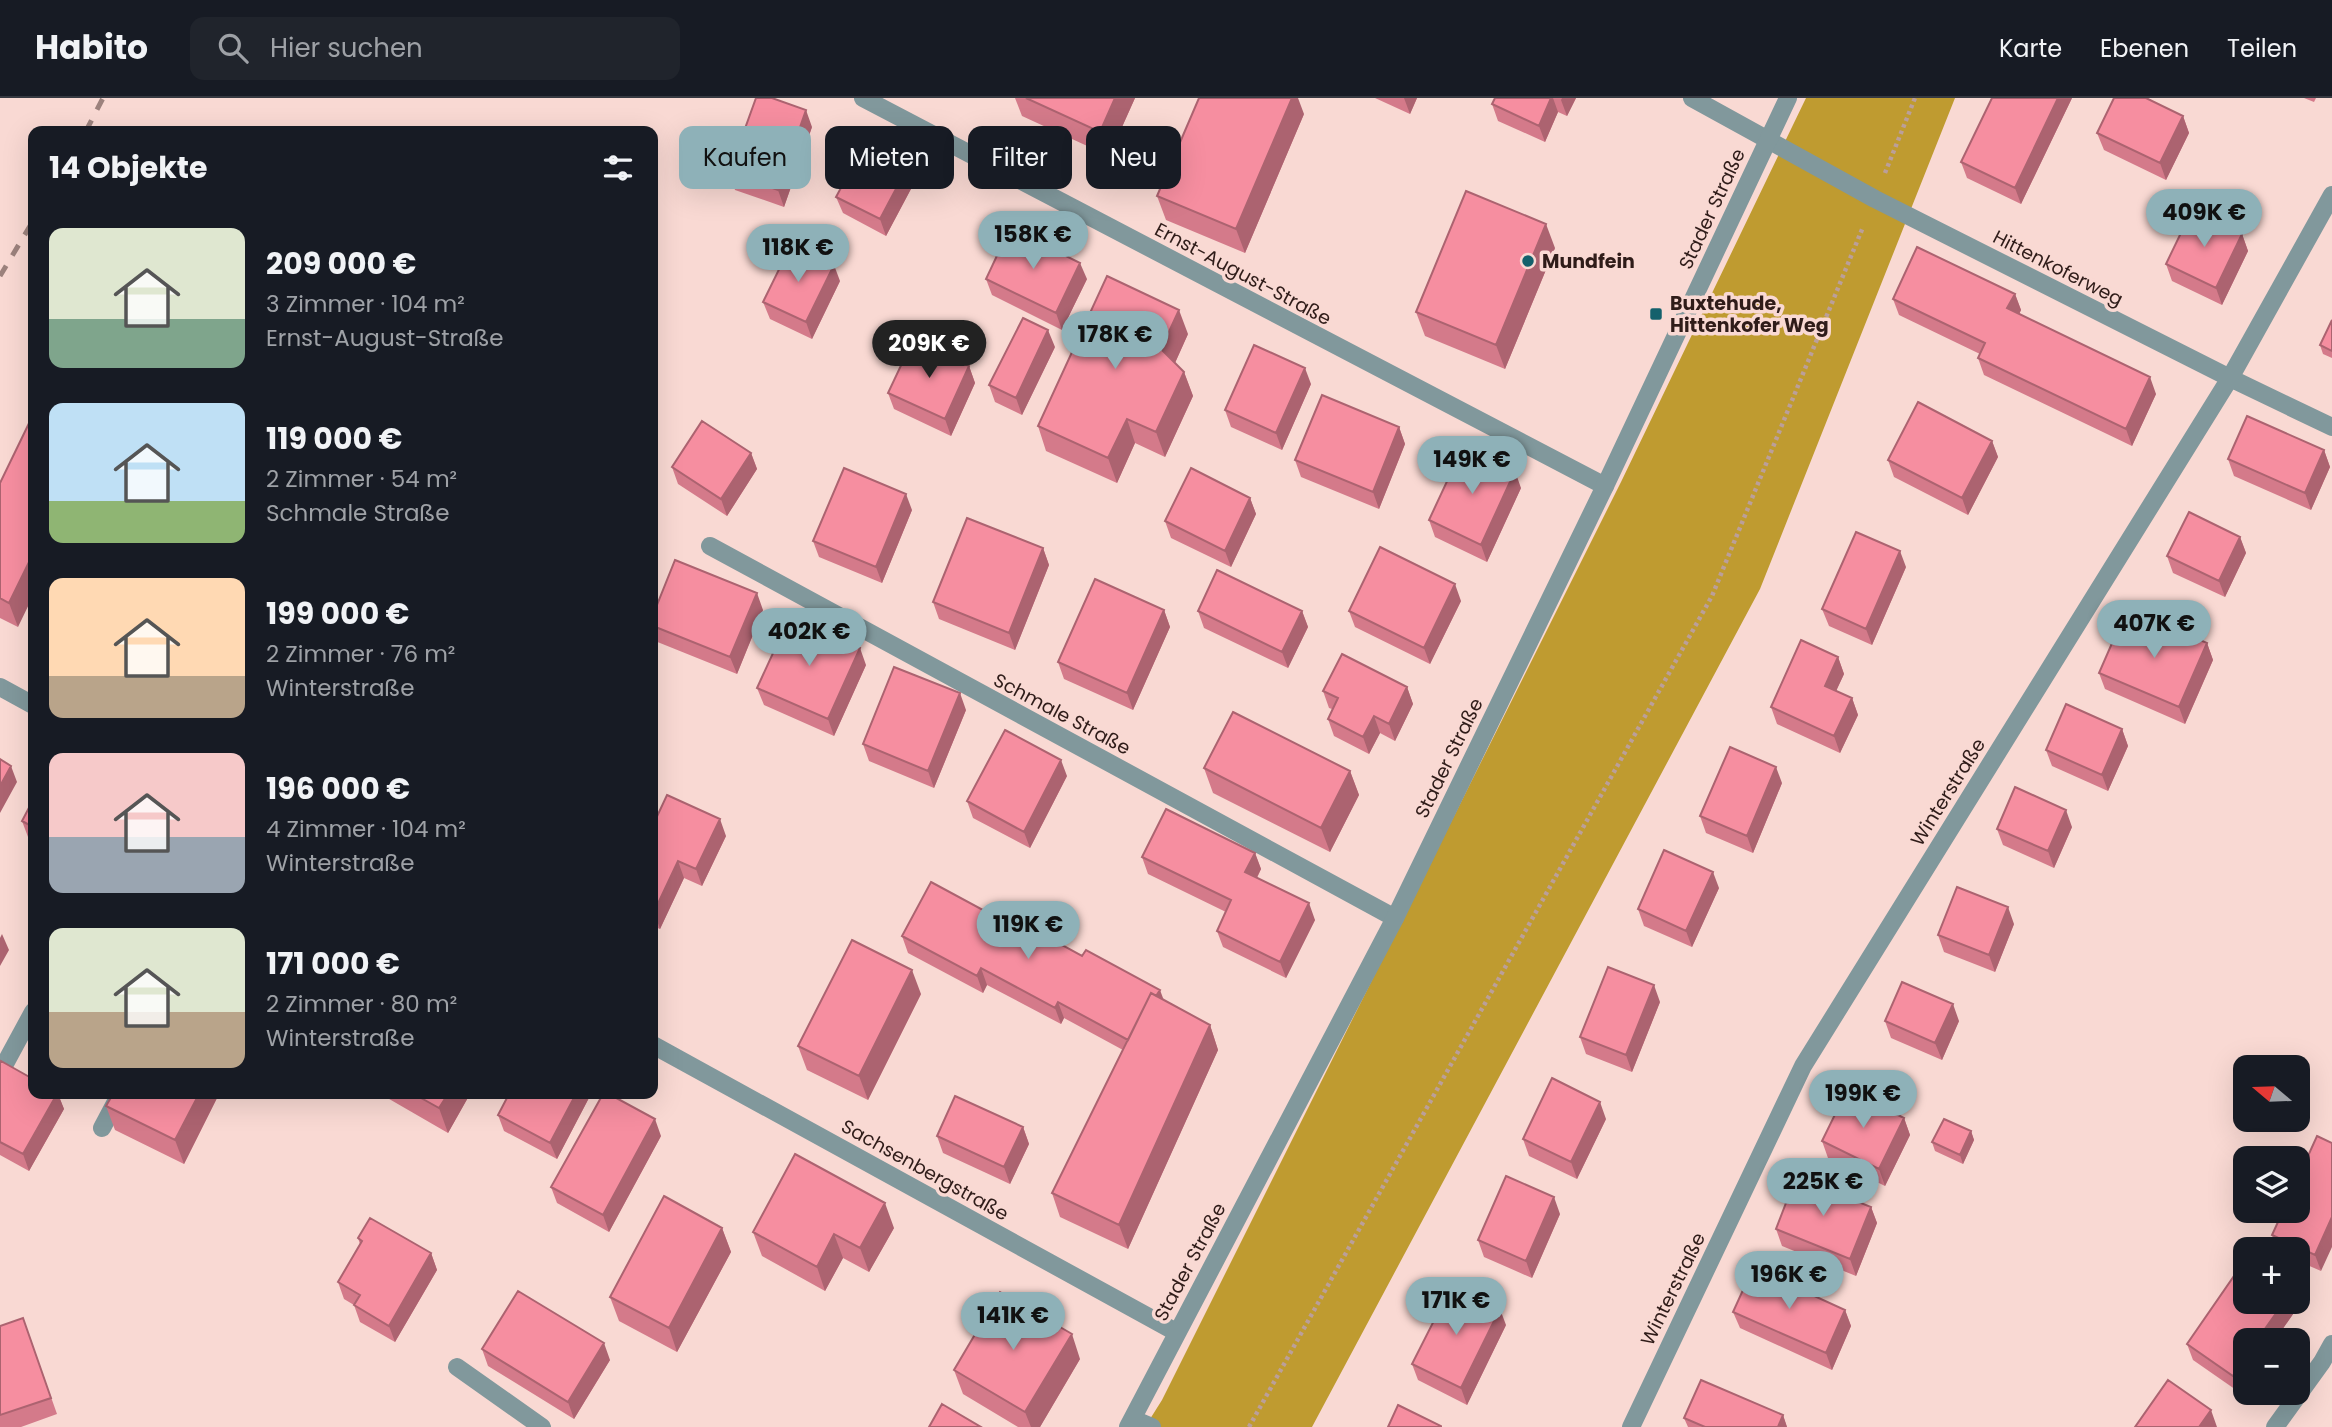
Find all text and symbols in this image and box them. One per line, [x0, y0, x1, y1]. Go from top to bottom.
search box [190, 17, 680, 80]
text: Habito [35, 24, 148, 71]
icon: search [214, 29, 252, 67]
text: Hier suchen [270, 30, 423, 66]
text: Karte [1999, 32, 2062, 65]
text: Ebenen [2100, 32, 2189, 65]
text: Teilen [2227, 32, 2297, 65]
chip: Kaufen [679, 126, 811, 189]
chip: Mieten [825, 126, 954, 189]
chip: Filter [968, 126, 1072, 189]
chip: Neu [1086, 126, 1181, 189]
street label: Stader Straße [1672, 144, 1752, 274]
text: 14 Objekte [49, 146, 207, 189]
icon: filters [599, 149, 637, 187]
pin: 409K € [2147, 190, 2261, 249]
text: 409K € [2162, 196, 2246, 228]
pin: 158K € [976, 212, 1090, 271]
street label: Ernst-August-Straße [1150, 216, 1336, 332]
text: 158K € [994, 218, 1072, 250]
street label: Hittenkoferweg [1988, 224, 2128, 312]
pin: 118K € [741, 225, 855, 284]
text: 118K € [762, 231, 834, 263]
text: 209 000 € [266, 242, 416, 285]
place label: Mundfein [1542, 248, 1635, 275]
marker: Mundfein [1520, 253, 1536, 269]
icon: home [105, 256, 189, 340]
text: 3 Zimmer · 104 m² [266, 288, 465, 320]
place label: Buxtehude, Hittenkofer Weg [1670, 290, 1829, 339]
marker: Buxtehude, Hittenkofer Weg [1648, 306, 1664, 322]
pin: 178K € [1058, 312, 1172, 371]
text: 178K € [1077, 318, 1153, 350]
pin: 209K € [872, 320, 986, 380]
text: Ernst-August-Straße [266, 322, 504, 354]
text: 209K € [888, 327, 970, 359]
text: 119 000 € [266, 417, 402, 460]
icon: home [105, 431, 189, 515]
pin: 149K € [1415, 436, 1529, 496]
text: 149K € [1433, 443, 1511, 475]
text: 2 Zimmer · 54 m² [266, 463, 457, 495]
text: Schmale Straße [266, 497, 449, 529]
text: 199 000 € [266, 592, 409, 635]
pin: 407K € [2097, 601, 2211, 660]
icon: home [105, 606, 189, 690]
text: 407K € [2113, 607, 2195, 639]
pin: 402K € [752, 608, 866, 668]
text: 402K € [768, 615, 850, 647]
text: 2 Zimmer · 76 m² [266, 638, 455, 670]
street label: Schmale Straße [989, 667, 1135, 761]
text: Winterstraße [266, 672, 414, 704]
street label: Stader Straße [1408, 693, 1490, 823]
street label: Winterstraße [1904, 733, 1992, 851]
text: 196 000 € [266, 767, 410, 810]
icon: home [105, 781, 189, 865]
text: 4 Zimmer · 104 m² [266, 813, 466, 845]
text: Winterstraße [266, 847, 414, 879]
pin: 119K € [971, 902, 1085, 961]
text: 119K € [993, 908, 1063, 940]
text: 171 000 € [266, 942, 400, 985]
icon: home [105, 956, 189, 1040]
text: 2 Zimmer · 80 m² [266, 988, 457, 1020]
text: Winterstraße [266, 1022, 414, 1054]
north arrow [2233, 1055, 2310, 1132]
map controls [2233, 1055, 2310, 1405]
pin: 199K € [1806, 1070, 1920, 1130]
text: 199K € [1825, 1077, 1901, 1109]
street label: Sachsenbergstraße [836, 1113, 1014, 1227]
button: layers [2233, 1146, 2310, 1223]
pin: 225K € [1766, 1158, 1880, 1218]
text: 225K € [1783, 1165, 1863, 1197]
street label: Stader Straße [1147, 1198, 1233, 1326]
street label: Winterstraße [1634, 1228, 1712, 1350]
button: + [2233, 1237, 2310, 1314]
pin: 196K € [1732, 1252, 1846, 1311]
text: 196K € [1751, 1258, 1827, 1290]
pin: 171K € [1399, 1278, 1513, 1337]
text: 171K € [1422, 1284, 1490, 1316]
pin: 141K € [956, 1292, 1070, 1352]
text: 141K € [977, 1299, 1049, 1331]
button: − [2233, 1328, 2310, 1405]

